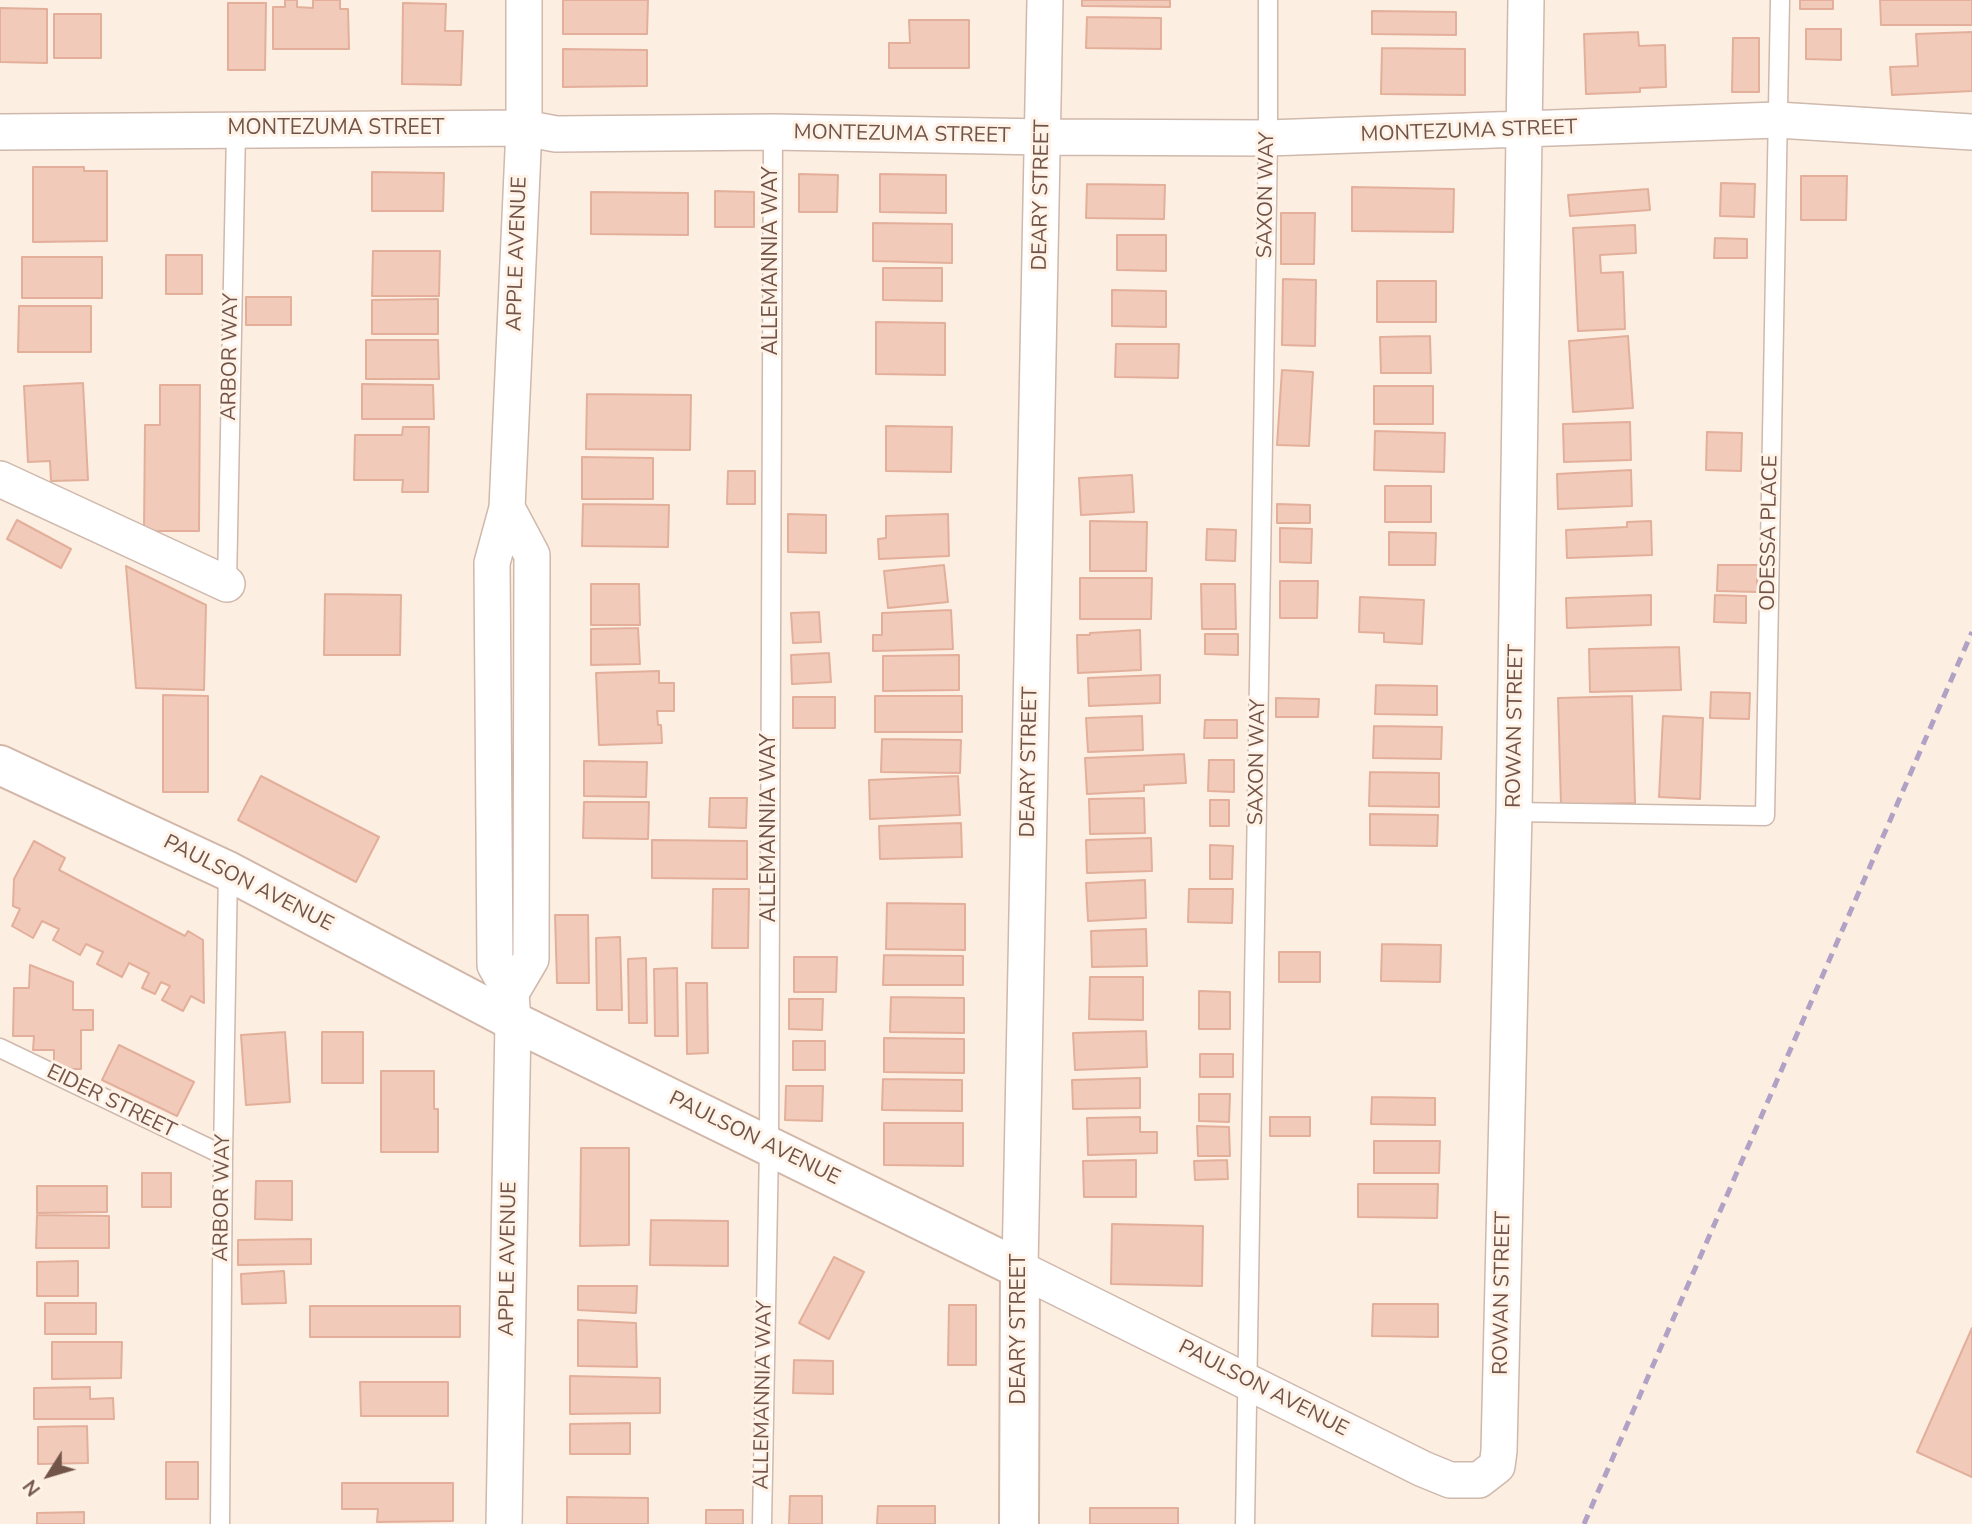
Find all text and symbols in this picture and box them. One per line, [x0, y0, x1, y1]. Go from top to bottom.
street label: MONTEZUMA STREET [228, 116, 444, 142]
street label: MONTEZUMA STREET [1360, 116, 1578, 148]
street label: DEARY STREET [1028, 119, 1056, 271]
street label: MONTEZUMA STREET [793, 121, 1011, 149]
street label: SAXON WAY [1253, 132, 1281, 258]
street label: ALLEMANNIA WAY [759, 166, 785, 356]
street label: APPLE AVENUE [503, 176, 533, 332]
street label: ARBOR WAY [217, 293, 245, 421]
street label: ODESSA PLACE [1756, 455, 1784, 611]
street label: ROWAN STREET [1502, 644, 1530, 808]
street label: DEARY STREET [1016, 686, 1044, 838]
street label: SAXON WAY [1244, 699, 1272, 825]
street label: ALLEMANNIA WAY [757, 733, 783, 923]
street label: PAULSON AVENUE [159, 830, 337, 938]
street label: EIDER STREET [42, 1060, 180, 1144]
street label: PAULSON AVENUE [664, 1087, 844, 1191]
street label: ARBOR WAY [209, 1134, 237, 1262]
street label: APPLE AVENUE [495, 1181, 523, 1337]
street label: ROWAN STREET [1489, 1211, 1517, 1375]
street label: DEARY STREET [1007, 1254, 1033, 1404]
street label: ALLEMANNIA WAY [750, 1300, 778, 1490]
street label: PAULSON AVENUE [1174, 1335, 1352, 1443]
north arrow [14, 1440, 84, 1510]
text: N [18, 1474, 47, 1501]

